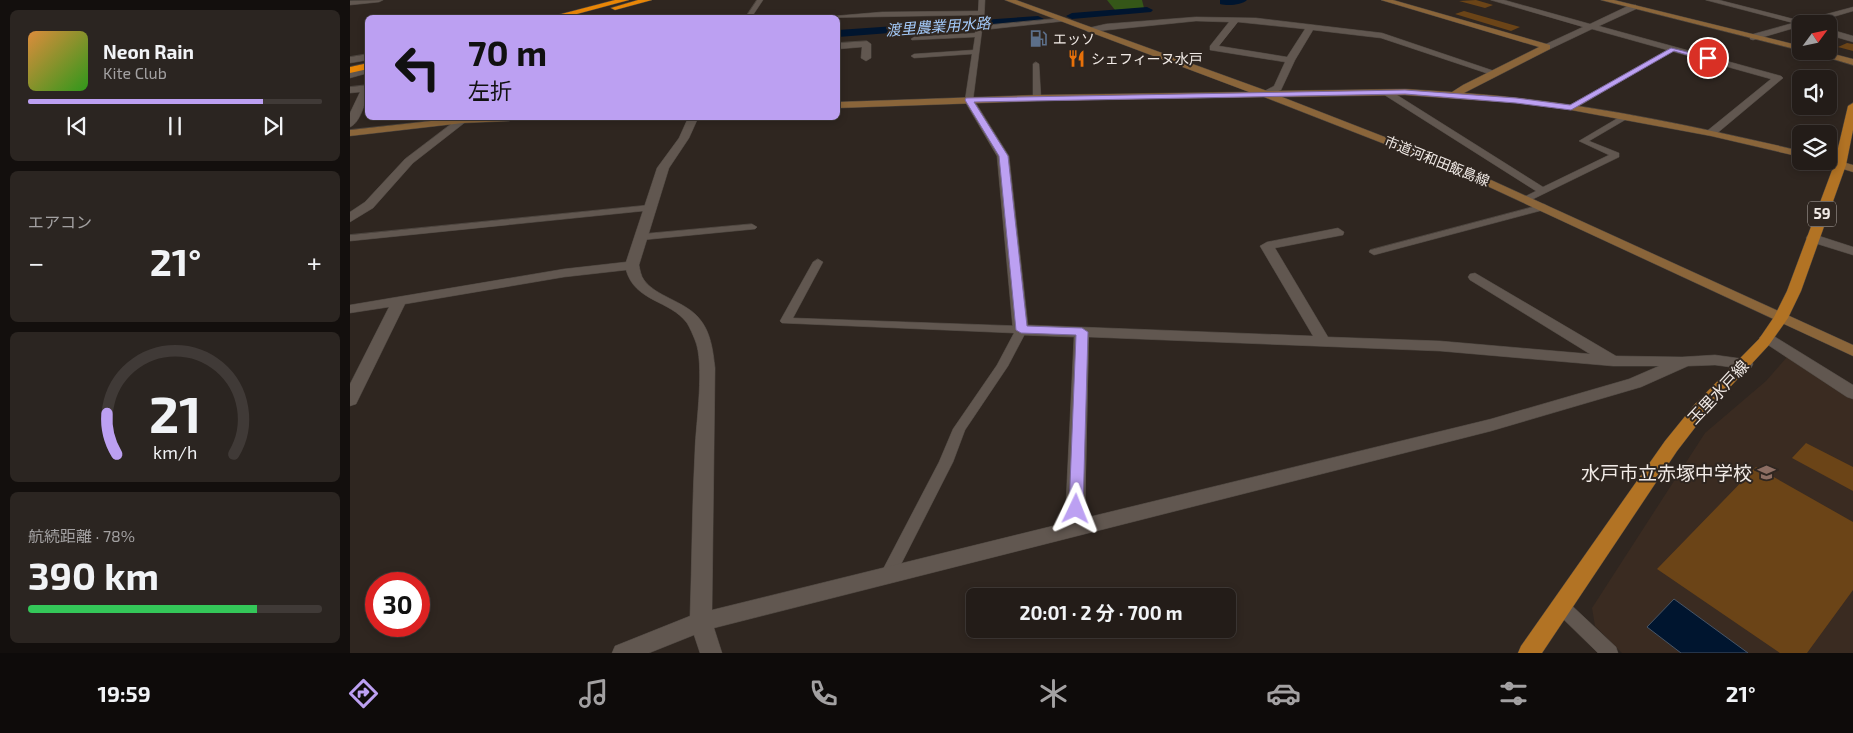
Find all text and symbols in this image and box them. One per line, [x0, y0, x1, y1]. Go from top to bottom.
water label: 渡里農業用水路 [885, 13, 993, 39]
north arrow [1792, 15, 1838, 60]
map controls [1792, 15, 1837, 170]
fuel station icon: エッソ [1029, 29, 1049, 49]
place label: エッソ [1053, 30, 1095, 47]
text: 70 m [468, 31, 547, 73]
icon: left [385, 35, 450, 100]
pin [1687, 37, 1729, 79]
text: Neon Rain [103, 40, 194, 63]
icon: arrive [1694, 44, 1722, 72]
restaurant icon: シェフィーヌ水戸 [1067, 49, 1087, 69]
place label: シェフィーヌ水戸 [1091, 50, 1203, 67]
text: Kite Club [103, 63, 167, 82]
button: sound [1792, 70, 1837, 115]
text: 左折 [468, 77, 512, 103]
icon: previous [63, 112, 91, 140]
icon: pause [161, 112, 189, 140]
icon: next [259, 112, 287, 140]
button: layers [1792, 125, 1837, 170]
street label: 市道河和田飯島線 [1382, 132, 1492, 189]
road number: 59 [1808, 202, 1836, 226]
text: エアコン [28, 212, 92, 231]
text: 21° [150, 238, 201, 284]
text: − [28, 245, 44, 279]
text: + [307, 245, 322, 279]
street label: 玉里水戸線 [1683, 356, 1752, 427]
text: 21 [149, 381, 201, 443]
text: km/h [153, 441, 197, 463]
place label: 水戸市立赤塚中学校 [1581, 461, 1752, 484]
school or university icon: 水戸市立赤塚中学校 [1756, 463, 1776, 483]
position arrow [1049, 482, 1101, 534]
text: 航続距離 · 78% [28, 526, 135, 545]
text: 390 km [28, 552, 159, 598]
speed limit sign: 30 [365, 572, 430, 637]
text: 20:01 · 2 分 · 700 m [1019, 601, 1183, 624]
icon: directions [346, 676, 381, 711]
icon: music [576, 676, 611, 711]
icon: phone [806, 676, 841, 711]
icon: climate [1036, 676, 1071, 711]
icon: car [1266, 676, 1301, 711]
icon: filters [1496, 676, 1531, 711]
text: 19:59 [97, 680, 151, 706]
text: 21° [1726, 680, 1756, 706]

